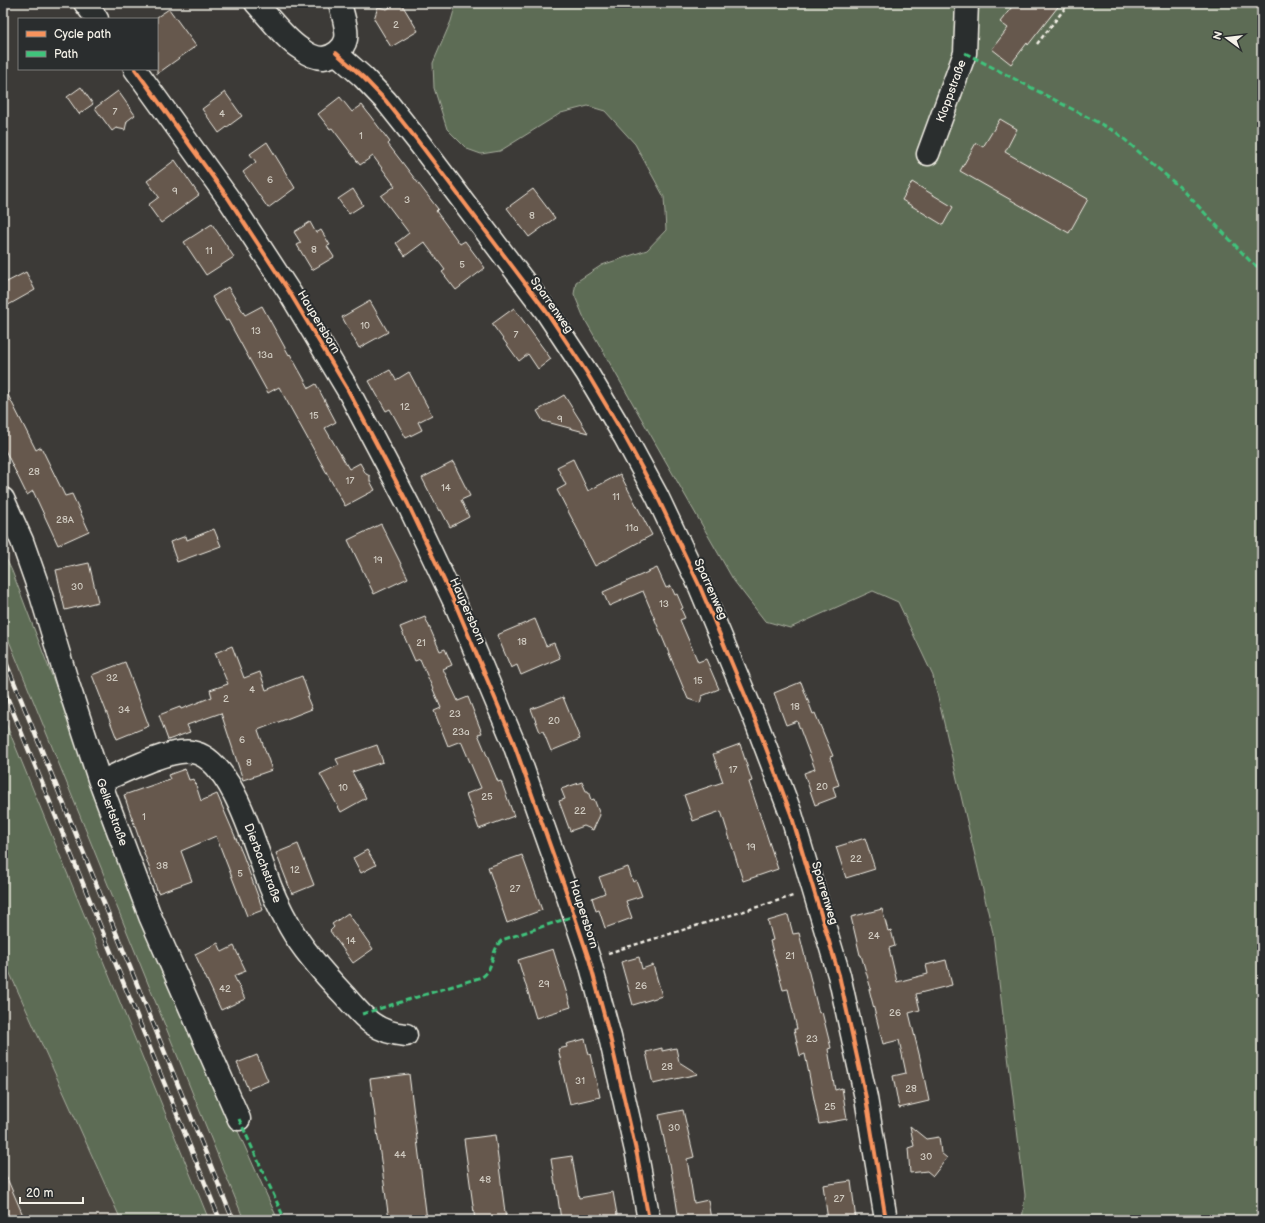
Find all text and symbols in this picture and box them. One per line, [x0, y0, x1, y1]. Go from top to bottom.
legend [18, 18, 158, 70]
north arrow [1207, 18, 1247, 58]
house number: 2 [393, 19, 399, 31]
text: Cycle path [54, 27, 111, 42]
text: N [1210, 30, 1225, 41]
text: Path [54, 47, 79, 62]
street label: Kloppstraße [933, 58, 970, 124]
house number: 7 [113, 106, 118, 118]
house number: 4 [219, 108, 225, 120]
house number: 1 [359, 130, 363, 142]
house number: 6 [267, 174, 273, 186]
house number: 9 [172, 185, 178, 197]
house number: 3 [404, 194, 410, 206]
house number: 8 [529, 210, 535, 222]
house number: 8 [311, 244, 317, 256]
house number: 11 [205, 245, 213, 257]
house number: 5 [459, 259, 465, 271]
street label: Sparrenweg [527, 274, 576, 336]
street label: Haupersborn [294, 288, 343, 357]
house number: 10 [360, 320, 370, 332]
house number: 13 [251, 325, 261, 337]
house number: 7 [514, 329, 519, 341]
house number: 13a [257, 349, 273, 361]
house number: 12 [400, 401, 410, 413]
house number: 15 [309, 410, 319, 422]
house number: 9 [557, 413, 563, 425]
house number: 28 [28, 466, 40, 478]
house number: 17 [346, 475, 354, 487]
house number: 14 [441, 482, 451, 494]
house number: 11 [612, 491, 620, 503]
house number: 28A [56, 514, 75, 526]
house number: 11a [625, 522, 639, 534]
house number: 19 [373, 554, 383, 566]
street label: Sparrenweg [690, 556, 731, 622]
street label: Haupersborn [446, 576, 489, 647]
house number: 30 [71, 581, 83, 593]
house number: 13 [659, 598, 669, 610]
house number: 18 [517, 636, 527, 648]
house number: 21 [416, 637, 426, 649]
house number: 32 [106, 672, 118, 684]
house number: 15 [693, 675, 703, 687]
house number: 4 [249, 684, 255, 696]
house number: 2 [223, 693, 229, 705]
house number: 18 [790, 701, 800, 713]
house number: 34 [118, 704, 130, 716]
house number: 23 [449, 708, 461, 720]
house number: 20 [548, 715, 560, 727]
house number: 23a [452, 726, 470, 738]
house number: 6 [239, 734, 245, 746]
house number: 8 [246, 757, 252, 769]
house number: 17 [729, 764, 737, 776]
street label: Gellertstraße [92, 776, 131, 848]
house number: 20 [816, 781, 828, 793]
house number: 10 [338, 782, 348, 794]
house number: 25 [481, 791, 493, 803]
house number: 22 [574, 805, 586, 817]
house number: 1 [142, 811, 146, 823]
street label: Dierbachstraße [240, 821, 285, 905]
house number: 19 [746, 841, 756, 853]
house number: 22 [850, 853, 862, 865]
house number: 38 [156, 860, 168, 872]
street label: Sparrenweg [808, 860, 841, 927]
house number: 12 [290, 864, 300, 876]
house number: 5 [237, 868, 243, 880]
street label: Haupersborn [565, 878, 602, 951]
house number: 27 [510, 883, 520, 895]
house number: 24 [868, 930, 880, 942]
house number: 14 [346, 935, 356, 947]
house number: 21 [785, 950, 795, 962]
house number: 29 [538, 978, 550, 990]
house number: 26 [635, 980, 647, 992]
house number: 42 [219, 983, 231, 995]
house number: 26 [889, 1007, 901, 1019]
house number: 23 [806, 1033, 818, 1045]
house number: 28 [661, 1061, 673, 1073]
house number: 31 [575, 1075, 585, 1087]
house number: 28 [905, 1083, 917, 1095]
house number: 25 [824, 1101, 836, 1113]
house number: 30 [668, 1122, 680, 1134]
house number: 44 [394, 1149, 406, 1161]
house number: 30 [920, 1151, 932, 1163]
house number: 48 [479, 1174, 491, 1186]
scale bar [20, 1179, 83, 1205]
text: 20 m [26, 1186, 53, 1201]
house number: 27 [834, 1193, 844, 1205]

